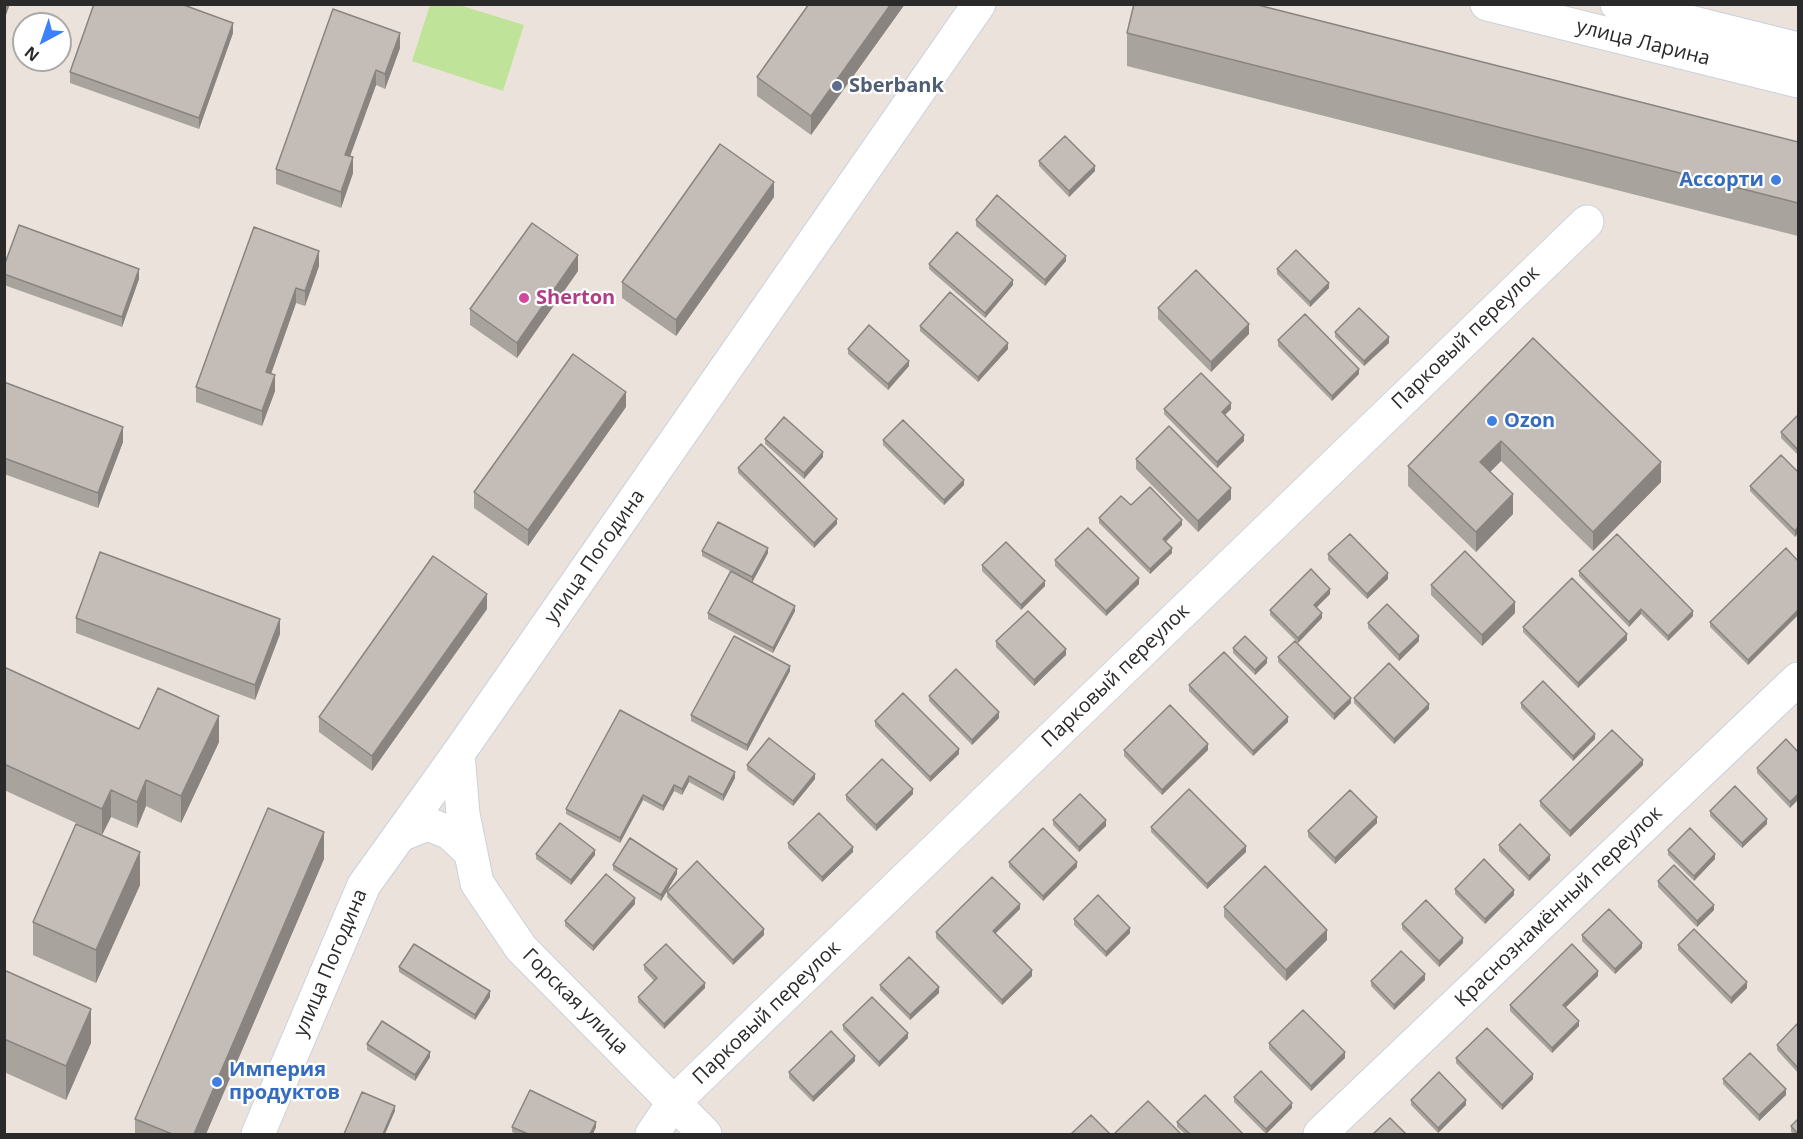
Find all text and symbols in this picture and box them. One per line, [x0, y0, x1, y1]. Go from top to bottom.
north arrow [12, 12, 72, 72]
street label: улица Ларина [1574, 15, 1712, 71]
text: N [20, 42, 44, 67]
place label: Sberbank [849, 74, 944, 98]
marker: Sberbank [830, 79, 844, 93]
place label: Ассорти [1679, 168, 1764, 192]
marker: Ассорти [1769, 173, 1783, 187]
street label: Парковый переулок [1387, 261, 1545, 415]
place label: Sherton [536, 286, 615, 310]
marker: Sherton [517, 291, 531, 305]
place label: Ozon [1504, 409, 1555, 433]
marker: Ozon [1485, 414, 1499, 428]
street label: улица Погодина [540, 485, 650, 629]
street label: Парковый переулок [1037, 599, 1195, 753]
street label: Краснознамённый переулок [1450, 802, 1668, 1012]
street label: улица Погодина [289, 885, 373, 1041]
street label: Парковый переулок [688, 936, 846, 1090]
street label: Горская улица [517, 944, 633, 1060]
place label: Империя продуктов [229, 1058, 340, 1105]
marker: Империя продуктов [210, 1075, 224, 1089]

